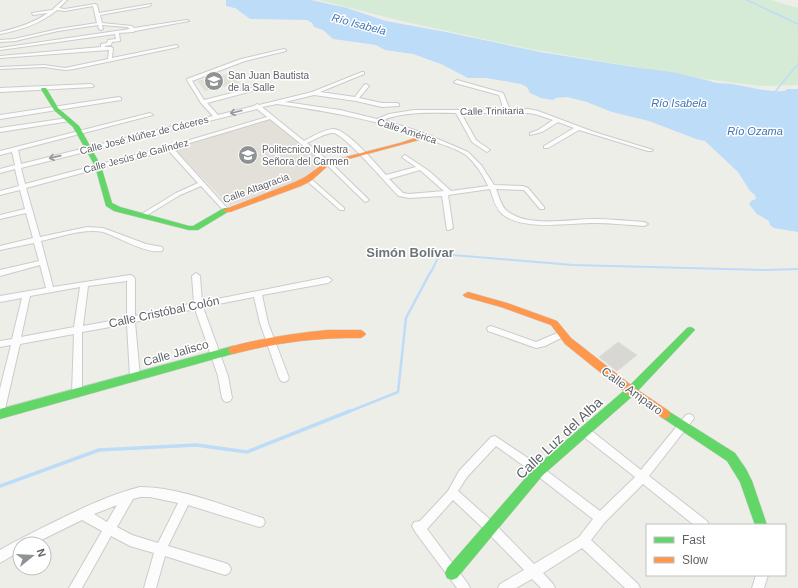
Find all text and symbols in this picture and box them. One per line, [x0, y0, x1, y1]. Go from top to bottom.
water label: Río Isabela [331, 11, 387, 37]
school or university icon: San Juan Bautista de la Salle [203, 70, 225, 92]
place label: San Juan Bautista de la Salle [228, 70, 310, 93]
water label: Río Isabela [651, 97, 707, 109]
street label: Calle Trinitaria [460, 105, 524, 117]
one-way arrow [230, 108, 243, 116]
street label: Calle José Núñez de Cáceres [78, 114, 210, 156]
street label: Calle América [376, 116, 438, 146]
water label: Río Ozama [727, 125, 783, 137]
street label: Calle Jesús de Galíndez [82, 137, 190, 175]
school or university icon: Politecnico Nuestra Señora del Carmen [237, 144, 259, 166]
place label: Politecnico Nuestra Señora del Carmen [262, 144, 349, 167]
one-way arrow [49, 154, 62, 162]
street label: Calle Altagracia [221, 171, 291, 205]
district label: Simón Bolívar [366, 245, 454, 260]
street label: Calle Cristóbal Colón [107, 293, 221, 331]
street label: Calle Jalisco [142, 337, 211, 369]
street label: Calle Amparo [599, 364, 666, 418]
street label: Calle Luz del Alba [513, 394, 606, 482]
legend [646, 524, 786, 576]
text: Fast [682, 533, 706, 547]
north arrow [12, 536, 52, 576]
text: N [35, 547, 48, 559]
text: Slow [682, 553, 708, 567]

